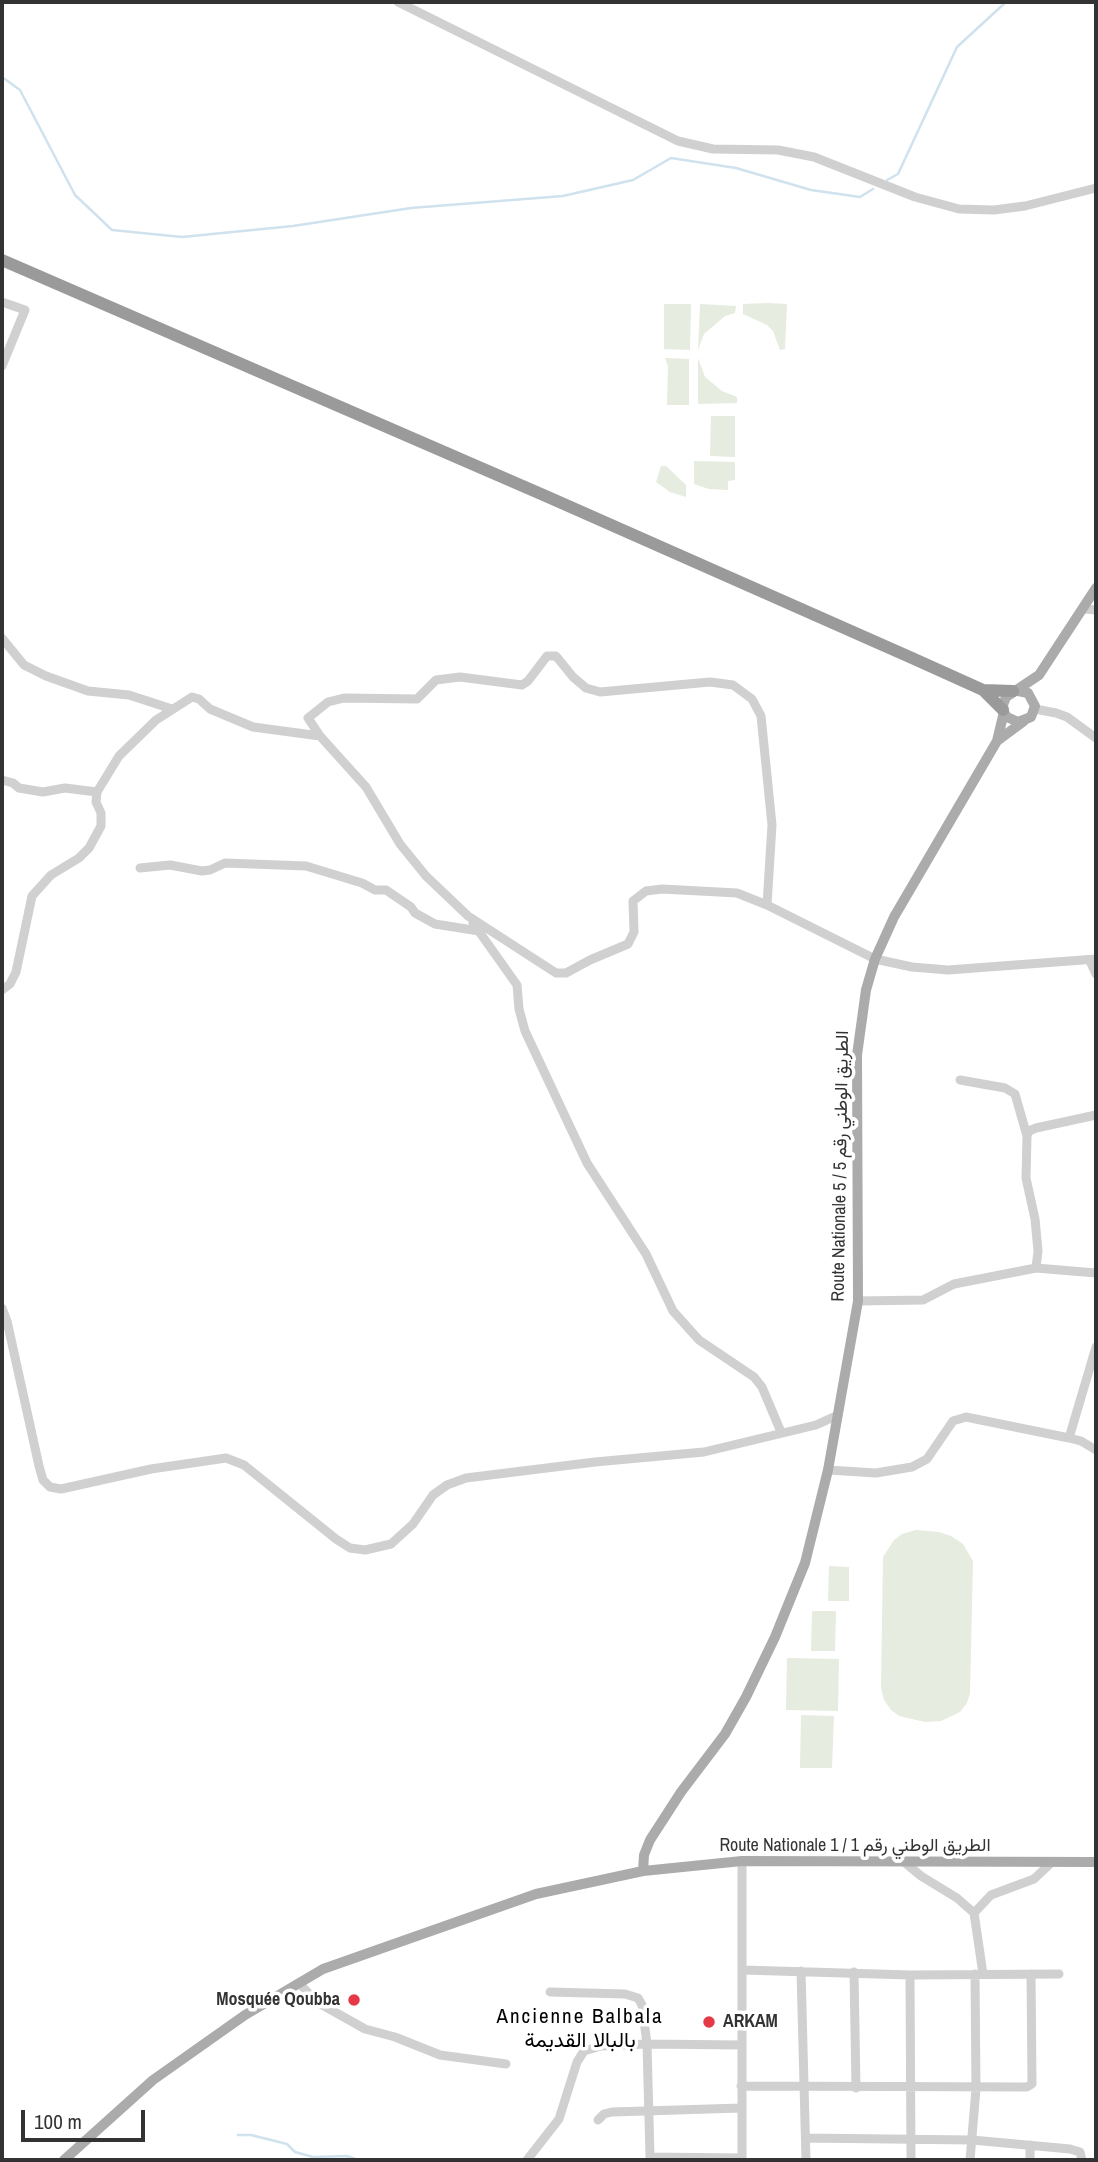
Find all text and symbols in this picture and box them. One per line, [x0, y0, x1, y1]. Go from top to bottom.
street label: Route Nationale 5 / الطريق الوطني رقم 5 [828, 1030, 854, 1302]
street label: Route Nationale 1 / الطريق الوطني رقم 1 [719, 1835, 991, 1857]
place label: Mosquée Qoubba [216, 1989, 340, 2011]
marker: Mosquée Qoubba [346, 1992, 362, 2008]
district label: Ancienne Balbala بالبالا القديمة [499, 2004, 661, 2054]
place label: ARKAM [723, 2011, 778, 2033]
marker: ARKAM [701, 2014, 717, 2030]
scale bar [24, 2096, 149, 2140]
text: 100 m [34, 2107, 82, 2136]

